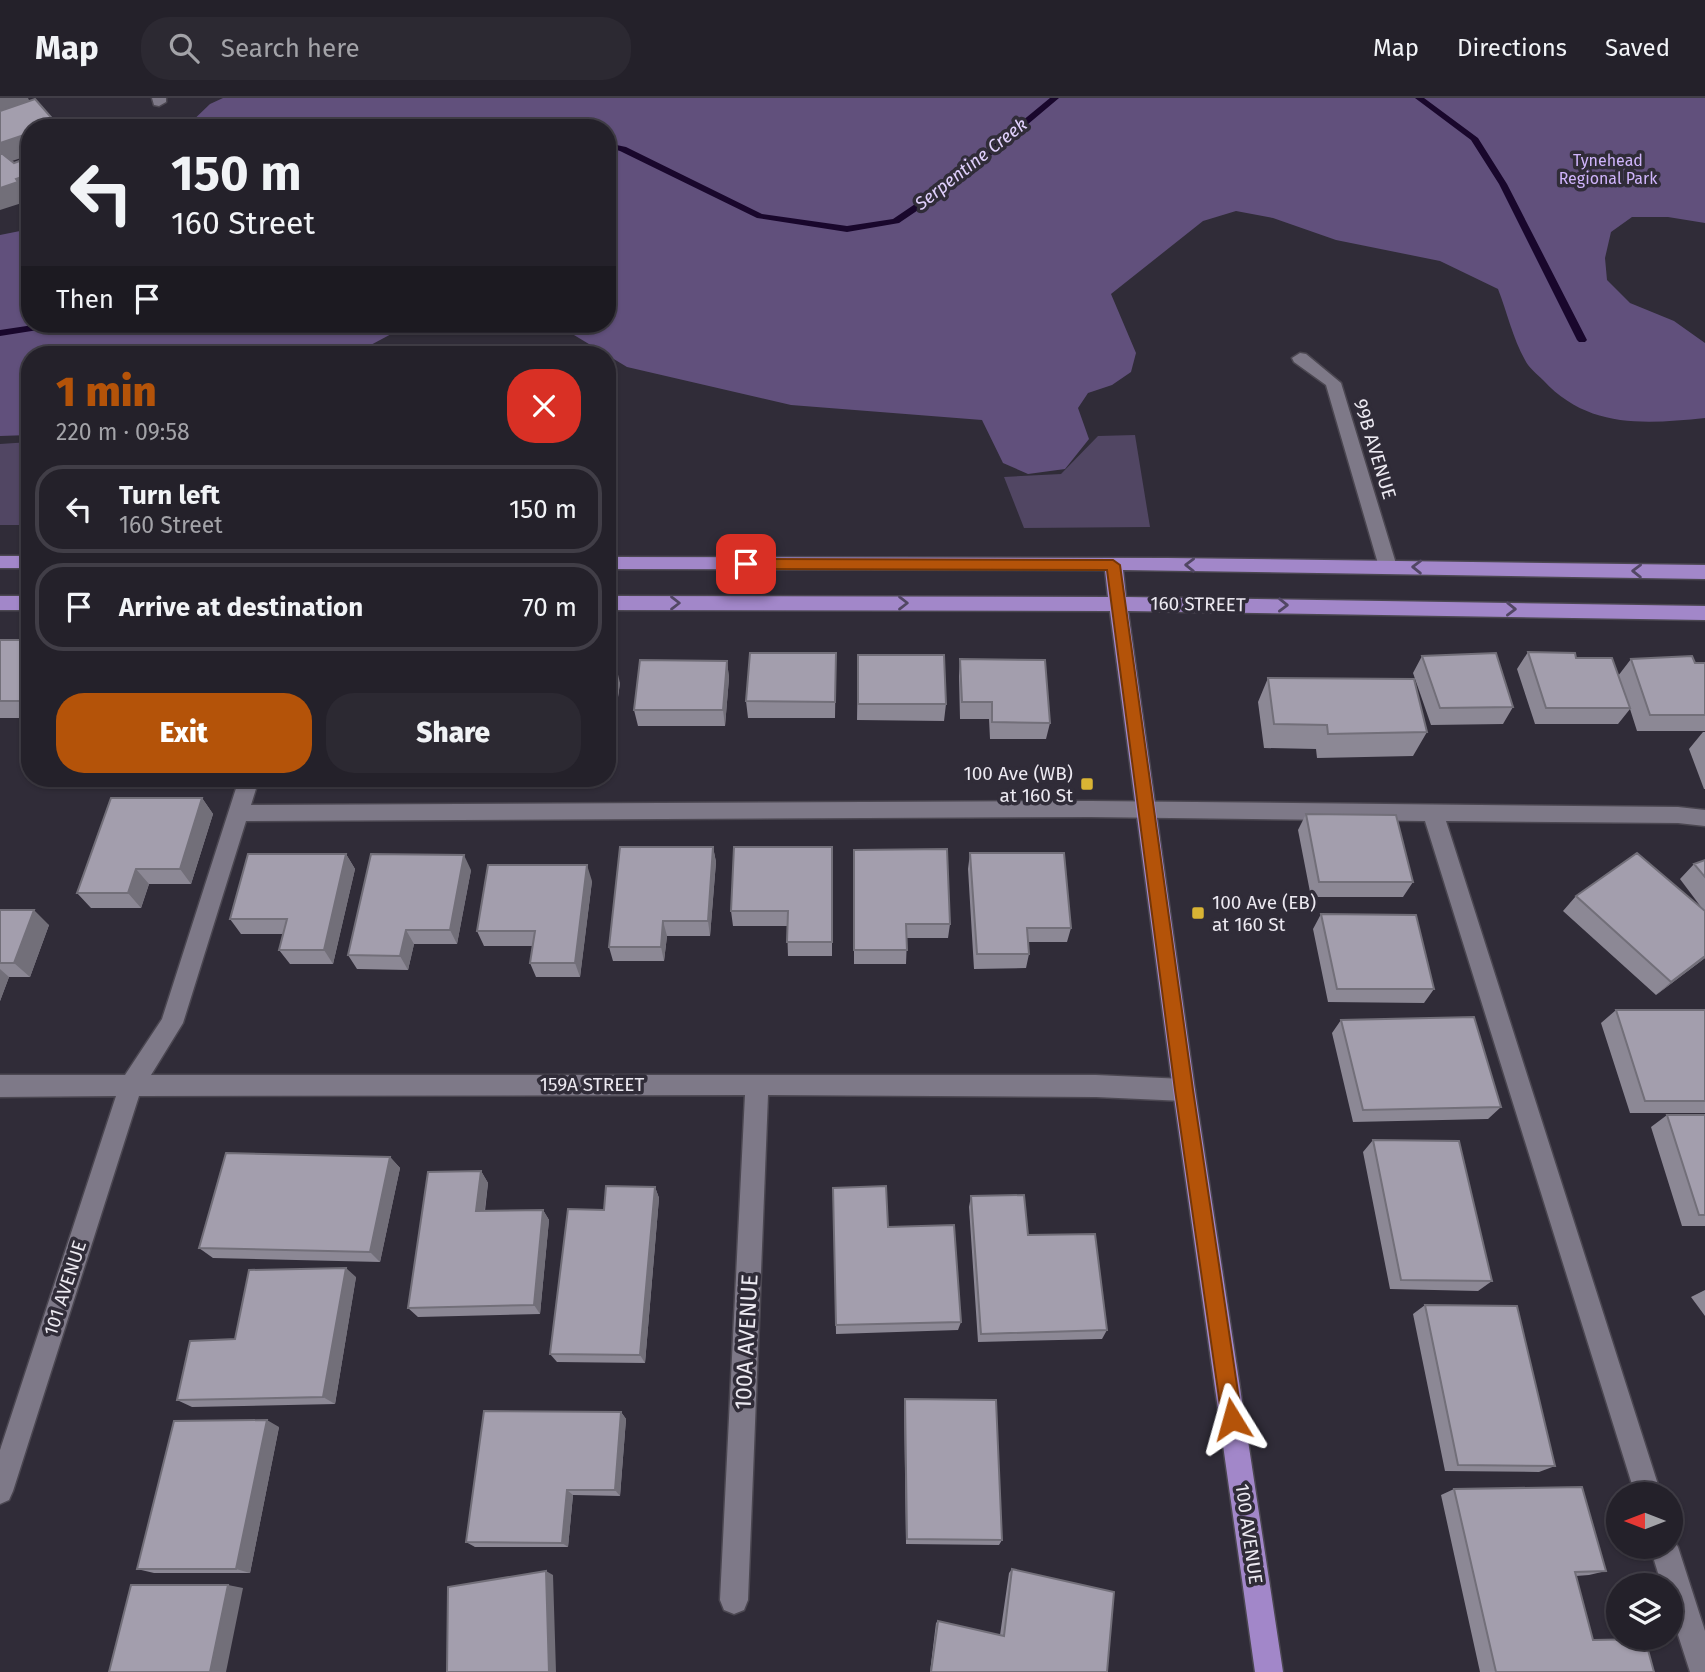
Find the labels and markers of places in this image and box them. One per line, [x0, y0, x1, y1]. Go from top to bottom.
pin [716, 534, 776, 594]
place label: 100 Ave (WB) at 160 St [963, 762, 1073, 807]
marker: 100 Ave (WB) at 160 St [1079, 776, 1095, 792]
place label: 100 Ave (EB) at 160 St [1212, 891, 1316, 936]
marker: 100 Ave (EB) at 160 St [1190, 905, 1206, 921]

